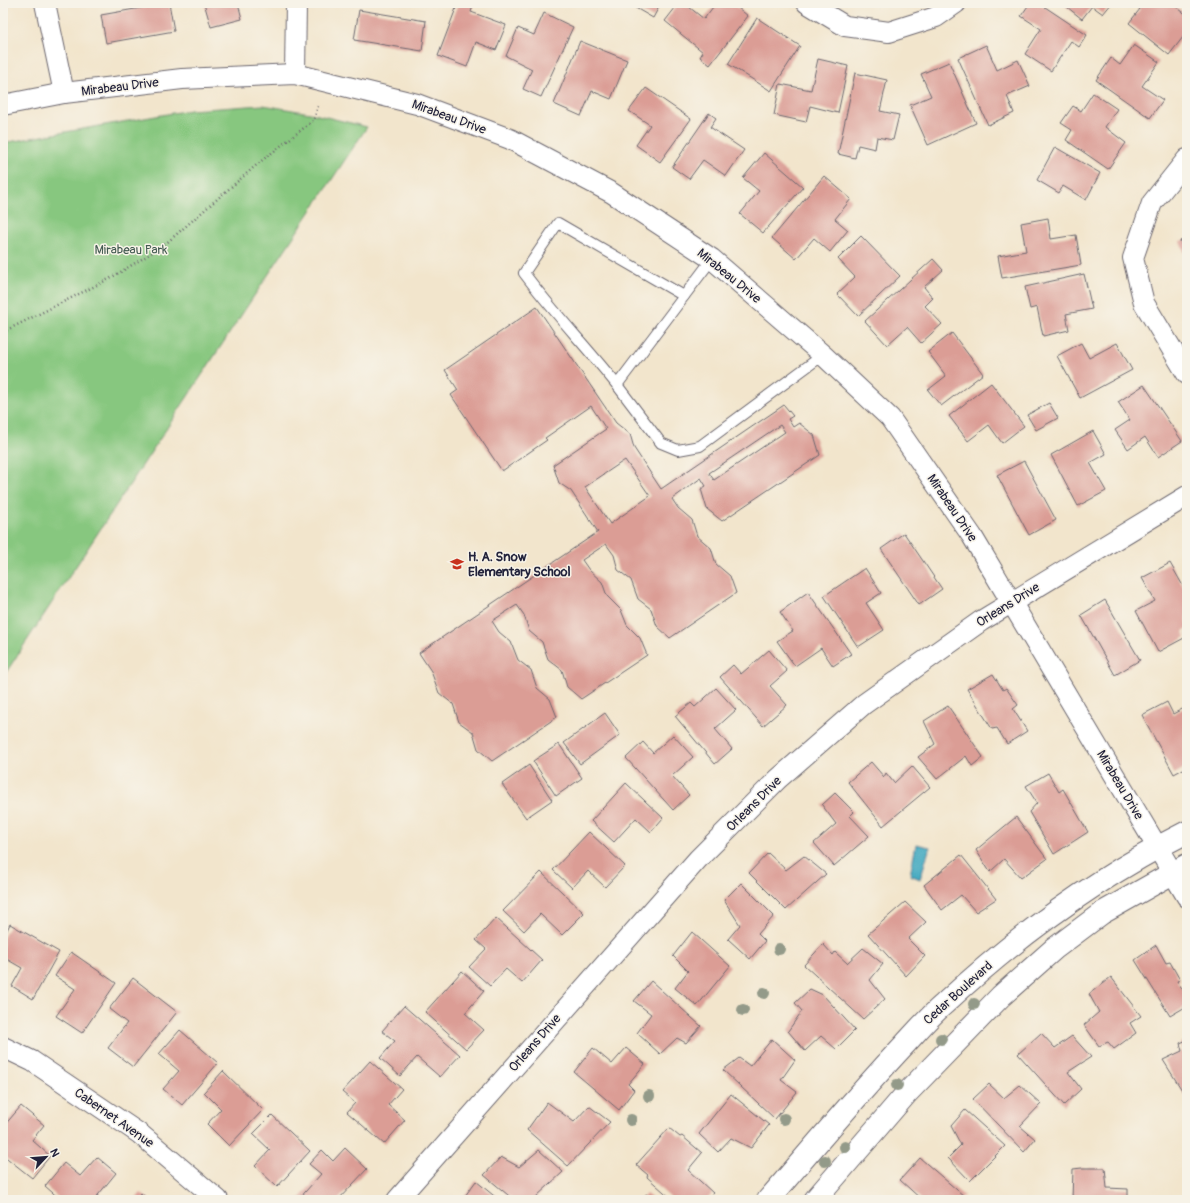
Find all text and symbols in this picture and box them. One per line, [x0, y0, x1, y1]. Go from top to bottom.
street label: Mirabeau Drive [80, 74, 160, 100]
street label: Mirabeau Drive [410, 96, 489, 138]
park label: Mirabeau Park [94, 242, 168, 258]
street label: Mirabeau Drive [694, 245, 765, 307]
street label: Mirabeau Drive [924, 471, 981, 545]
place label: H. A. Snow Elementary School [468, 549, 571, 580]
school or university icon: H. A. Snow Elementary School [449, 556, 465, 572]
street label: Orleans Drive [973, 579, 1043, 631]
street label: Mirabeau Drive [1093, 747, 1147, 823]
street label: Orleans Drive [723, 773, 785, 835]
street label: Cedar Boulevard [920, 958, 996, 1028]
street label: Orleans Drive [505, 1010, 565, 1075]
street label: Cabernet Avenue [71, 1085, 157, 1152]
north arrow [26, 1137, 66, 1177]
text: N [47, 1147, 62, 1160]

